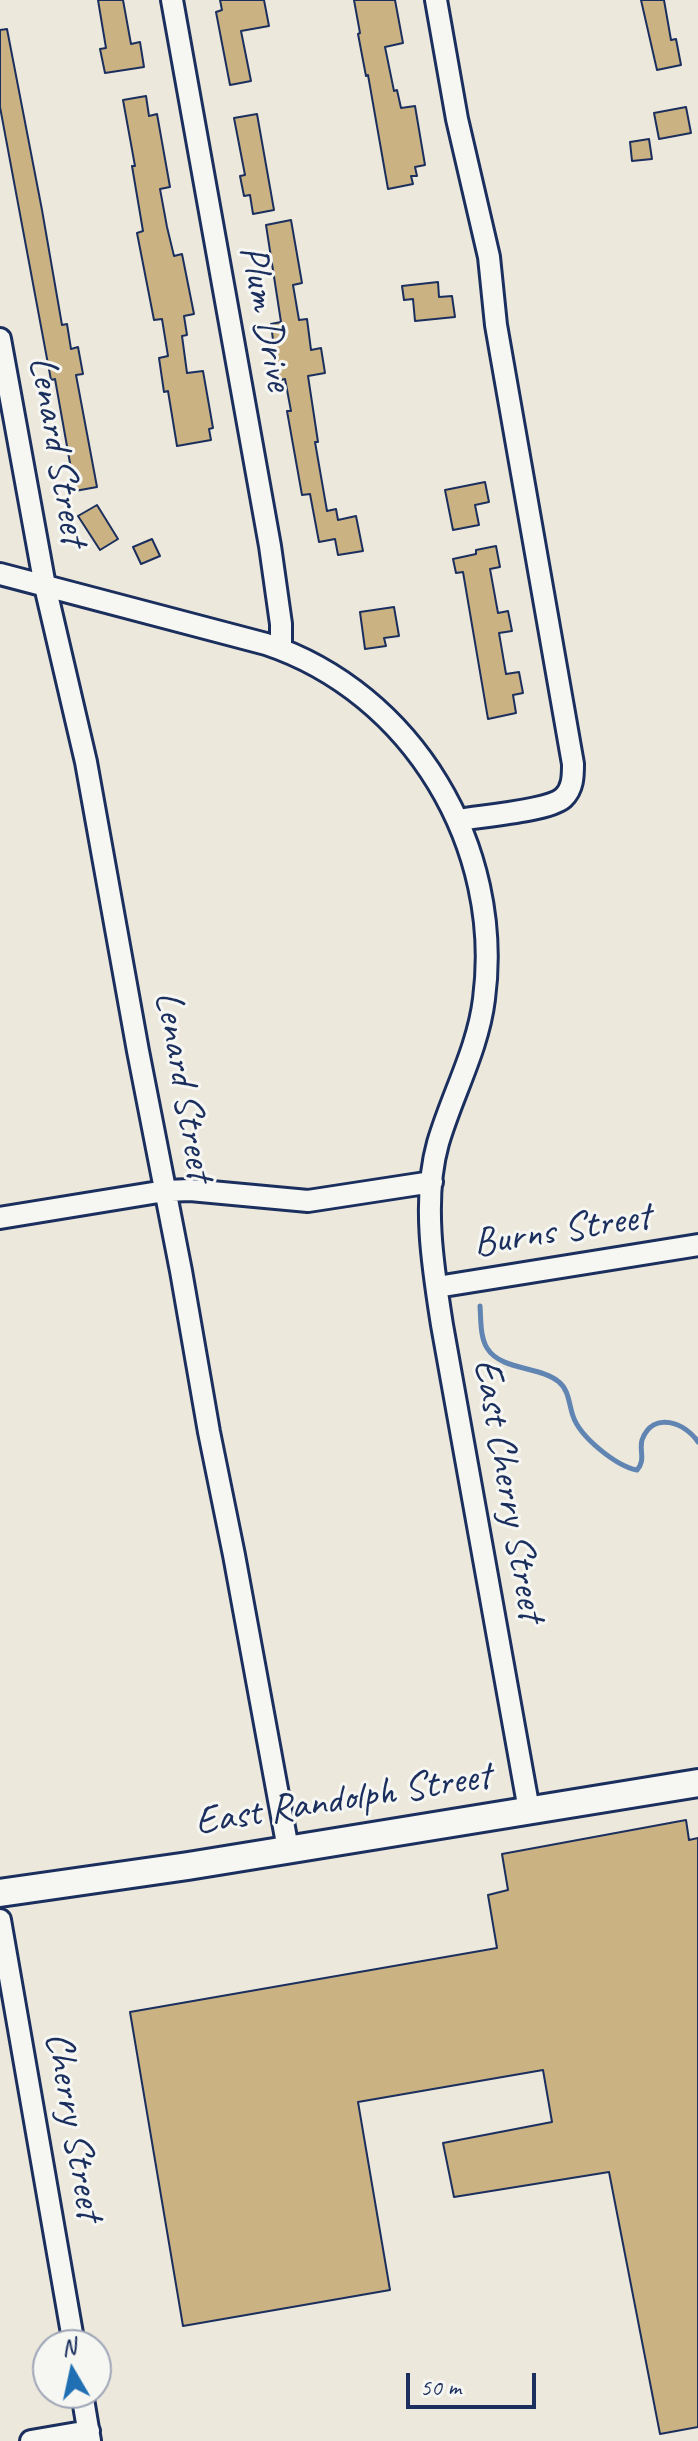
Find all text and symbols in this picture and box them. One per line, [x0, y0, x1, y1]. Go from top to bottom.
street label: Plum Drive [227, 242, 303, 394]
street label: Lenard Street [17, 353, 97, 549]
street label: Lenard Street [143, 988, 223, 1184]
street label: Burns Street [470, 1193, 654, 1269]
street label: East Cherry Street [461, 1355, 555, 1625]
street label: East Randolph Street [192, 1753, 494, 1847]
street label: Cherry Street [33, 2028, 113, 2224]
north arrow [32, 2329, 112, 2409]
text: N [60, 2332, 77, 2362]
scale bar [410, 2357, 540, 2407]
text: 50 m [420, 2372, 461, 2402]

